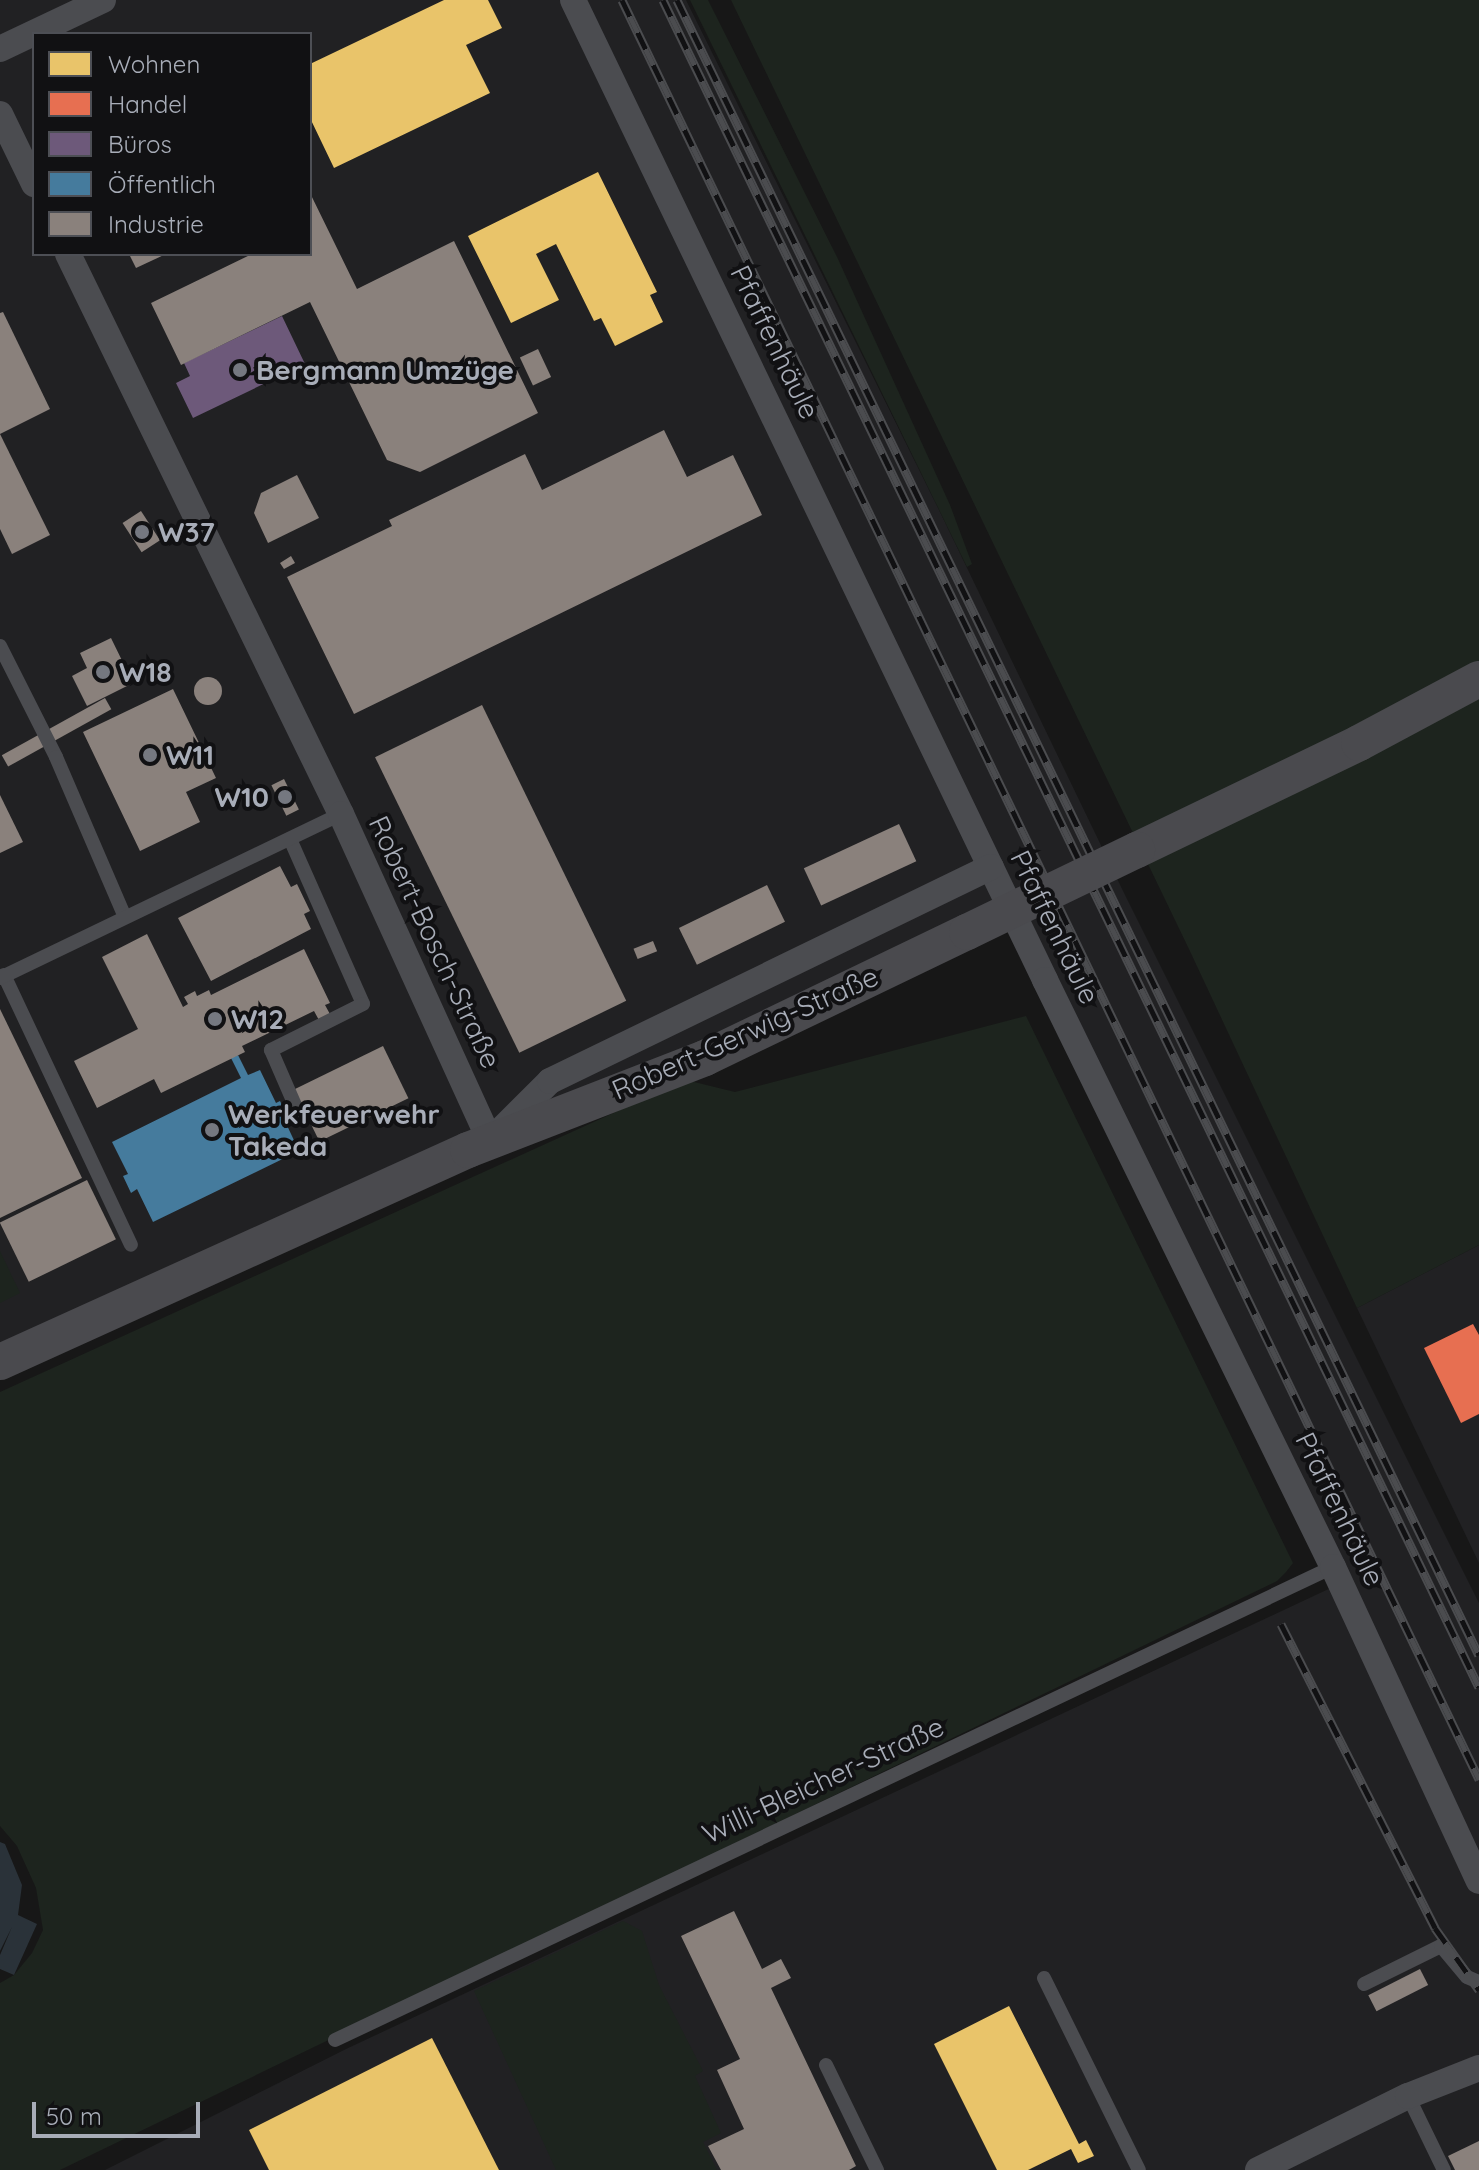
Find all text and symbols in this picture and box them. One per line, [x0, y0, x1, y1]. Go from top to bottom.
legend [32, 32, 312, 256]
text: Wohnen [108, 49, 200, 79]
text: Handel [108, 89, 187, 119]
text: Büros [108, 129, 172, 159]
text: Öffentlich [108, 169, 216, 199]
text: Industrie [108, 209, 204, 239]
street label: Pfaffenhäule [723, 260, 827, 424]
place label: Bergmann Umzüge [256, 353, 514, 387]
marker: Bergmann Umzüge [231, 361, 249, 379]
place label: W37 [158, 515, 215, 549]
marker: W37 [133, 523, 151, 541]
place label: W18 [119, 655, 172, 689]
marker: W18 [94, 663, 112, 681]
place label: W11 [166, 738, 214, 772]
marker: W11 [141, 746, 159, 764]
place label: W10 [215, 780, 269, 814]
marker: W10 [276, 788, 294, 806]
street label: Robert-Bosch-Straße [362, 811, 508, 1073]
street label: Pfaffenhäule [1003, 845, 1107, 1009]
street label: Robert-Gerwig-Straße [607, 959, 883, 1107]
place label: W12 [231, 1002, 284, 1036]
marker: W12 [206, 1010, 224, 1028]
place label: Werkfeuerwehr Takeda [228, 1097, 440, 1163]
marker: Werkfeuerwehr Takeda [203, 1121, 221, 1139]
street label: Pfaffenhäule [1288, 1427, 1392, 1591]
street label: Willi-Bleicher-Straße [697, 1709, 949, 1851]
scale bar [36, 2086, 204, 2136]
text: 50 m [46, 2101, 102, 2131]

